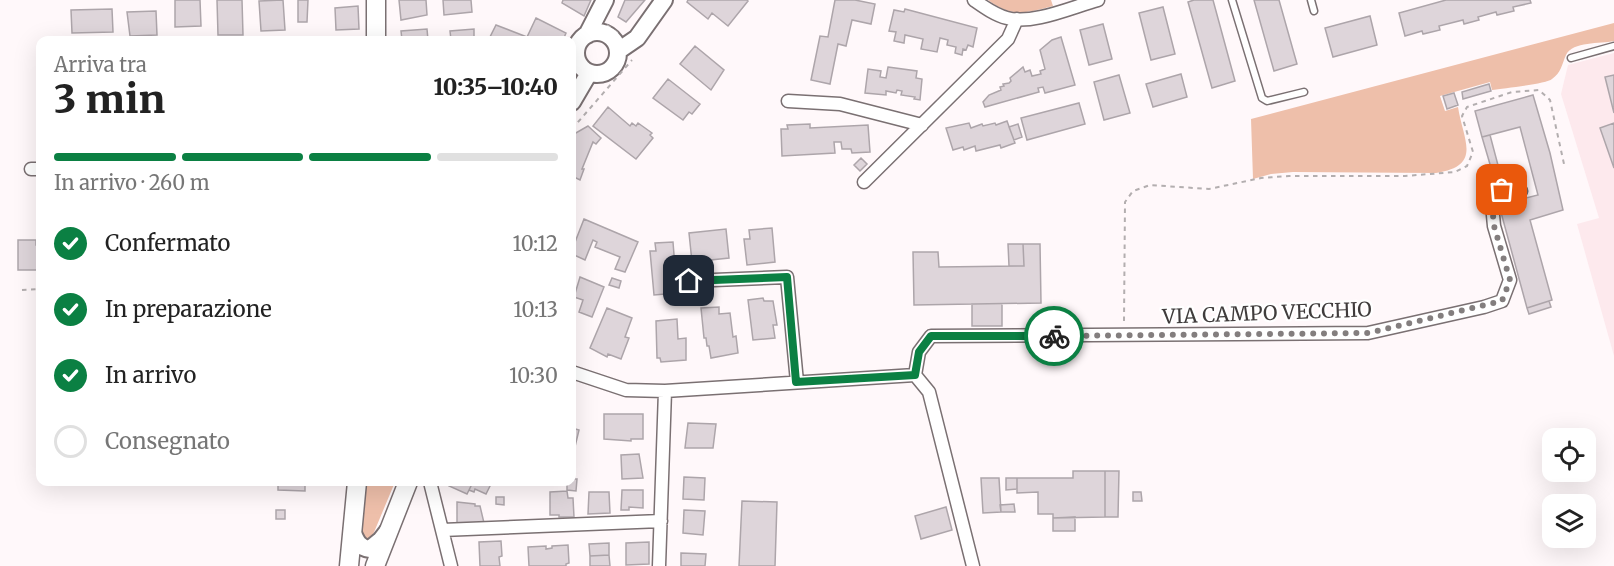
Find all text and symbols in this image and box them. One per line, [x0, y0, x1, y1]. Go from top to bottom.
text: Arriva tra [54, 52, 147, 77]
text: 10:35–10:40 [433, 73, 558, 101]
text: 3 min [54, 75, 165, 124]
pin [1476, 164, 1527, 215]
text: In arrivo · 260 m [54, 170, 210, 195]
icon: bag [1485, 173, 1518, 206]
icon: check [54, 227, 87, 260]
text: Confermato [105, 229, 230, 257]
text: 10:12 [513, 231, 558, 256]
pin [663, 255, 714, 306]
icon: home [672, 264, 705, 297]
icon: check [54, 293, 87, 326]
text: In preparazione [105, 295, 272, 323]
street label: VIA CAMPO VECCHIO [1161, 296, 1372, 329]
text: 10:13 [513, 297, 558, 322]
courier [1024, 306, 1084, 366]
icon: bike [1038, 320, 1071, 353]
icon: check [54, 359, 87, 392]
text: In arrivo [105, 361, 196, 389]
text: 10:30 [509, 363, 558, 388]
text: Consegnato [105, 427, 230, 455]
map controls [1542, 428, 1596, 548]
button: locate [1542, 428, 1596, 482]
button: layers [1542, 494, 1596, 548]

